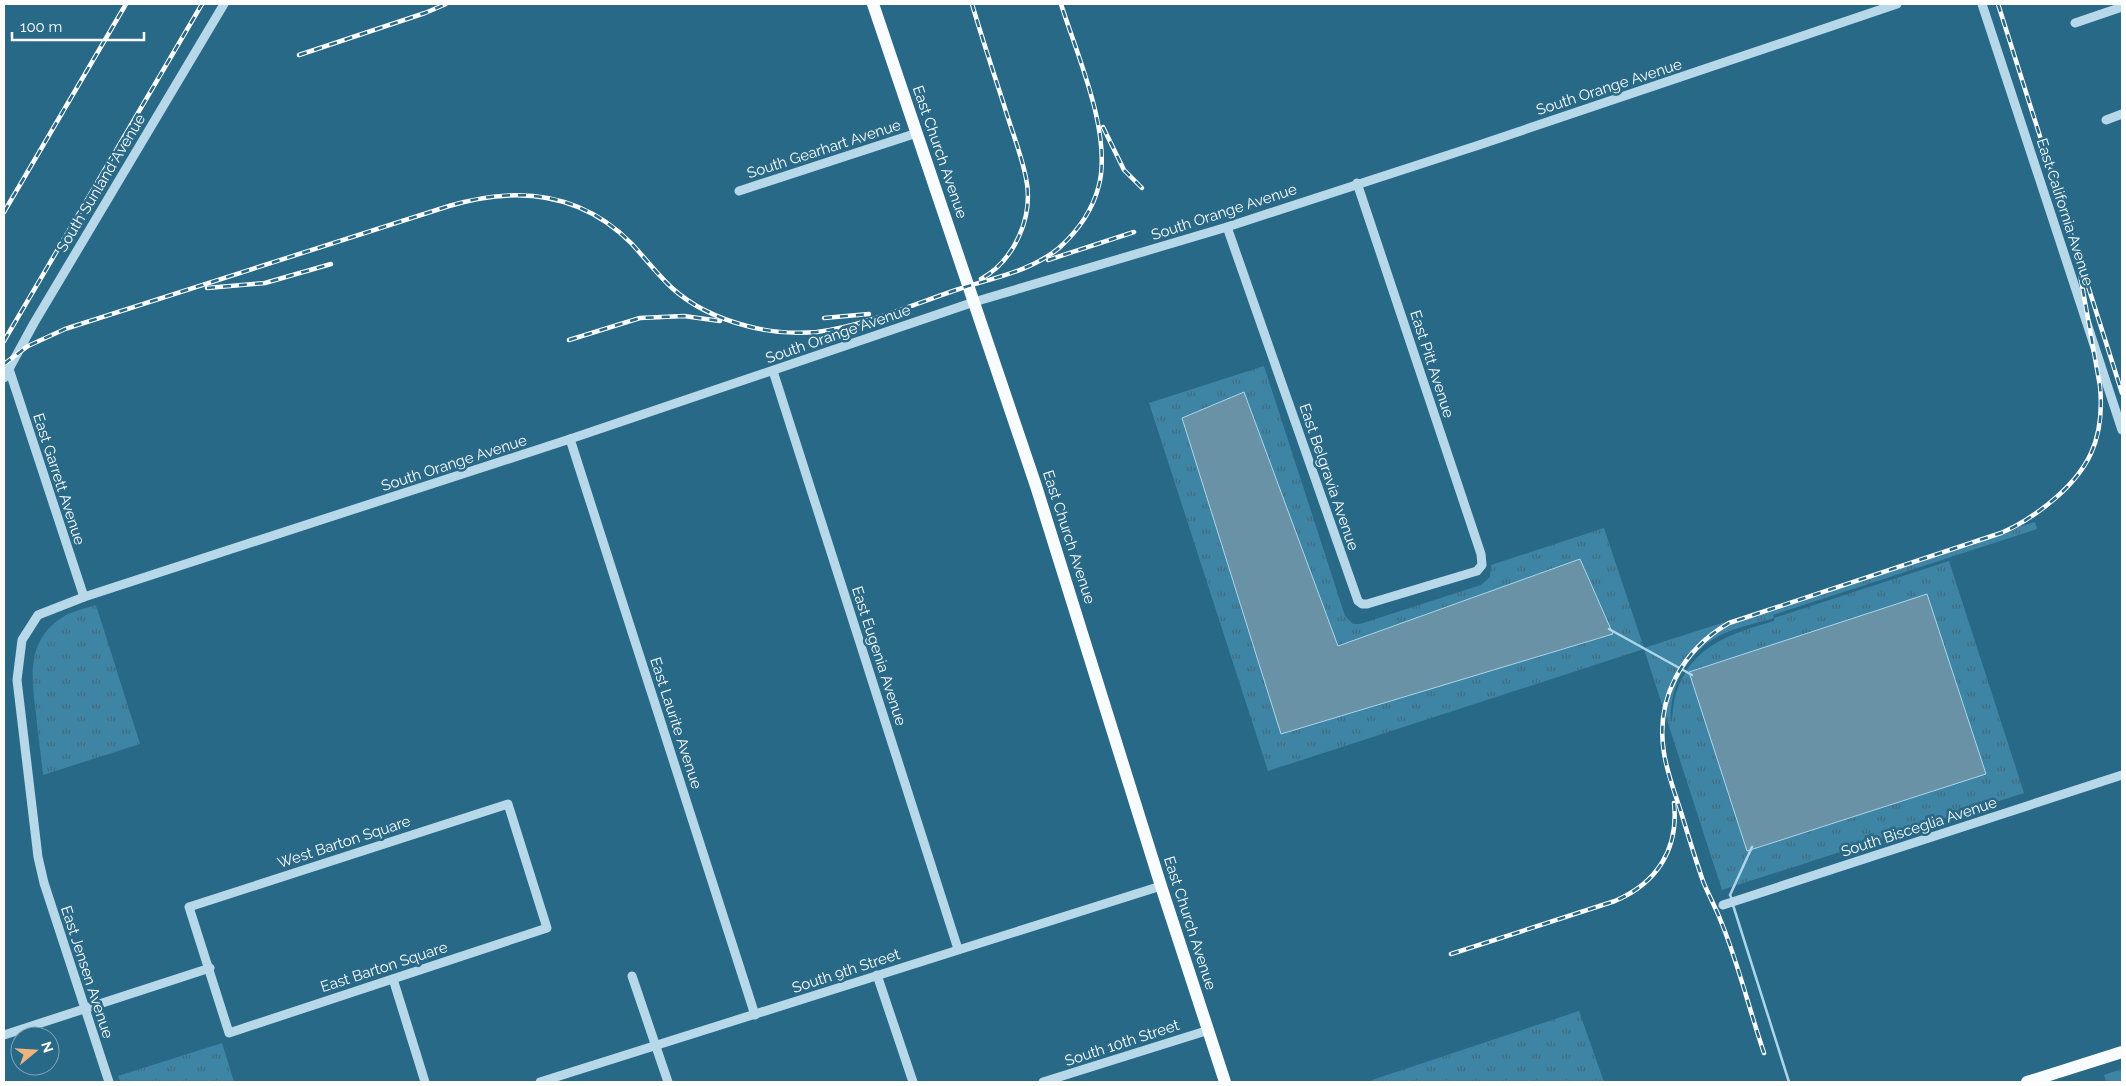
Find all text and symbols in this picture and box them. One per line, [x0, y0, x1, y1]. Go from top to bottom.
scale bar [12, 10, 145, 42]
text: 100 m [20, 18, 62, 36]
street label: South Orange Avenue [1534, 55, 1684, 119]
street label: East Church Avenue [909, 83, 971, 221]
street label: South Sunland Avenue [53, 111, 149, 255]
street label: South Gearhart Avenue [745, 116, 903, 182]
street label: East California Avenue [2033, 136, 2097, 288]
street label: South Orange Avenue [1149, 180, 1299, 244]
street label: South Orange Avenue [763, 301, 913, 367]
street label: East Pitt Avenue [1406, 308, 1458, 420]
street label: East Belgravia Avenue [1295, 401, 1363, 553]
street label: East Garrett Avenue [29, 411, 89, 547]
street label: South Orange Avenue [379, 431, 529, 495]
street label: East Church Avenue [1039, 468, 1099, 606]
street label: East Eugenia Avenue [848, 584, 910, 728]
street label: East Laurite Avenue [646, 655, 706, 791]
street label: South Bisceglia Avenue [1839, 793, 1999, 861]
street label: West Barton Square [275, 812, 413, 872]
street label: East Church Avenue [1160, 854, 1220, 992]
street label: East Jensen Avenue [57, 903, 117, 1041]
street label: East Barton Square [318, 938, 450, 996]
street label: South 9th Street [790, 945, 902, 997]
street label: South 10th Street [1062, 1016, 1182, 1070]
north arrow [10, 1026, 60, 1076]
text: N [38, 1039, 57, 1055]

